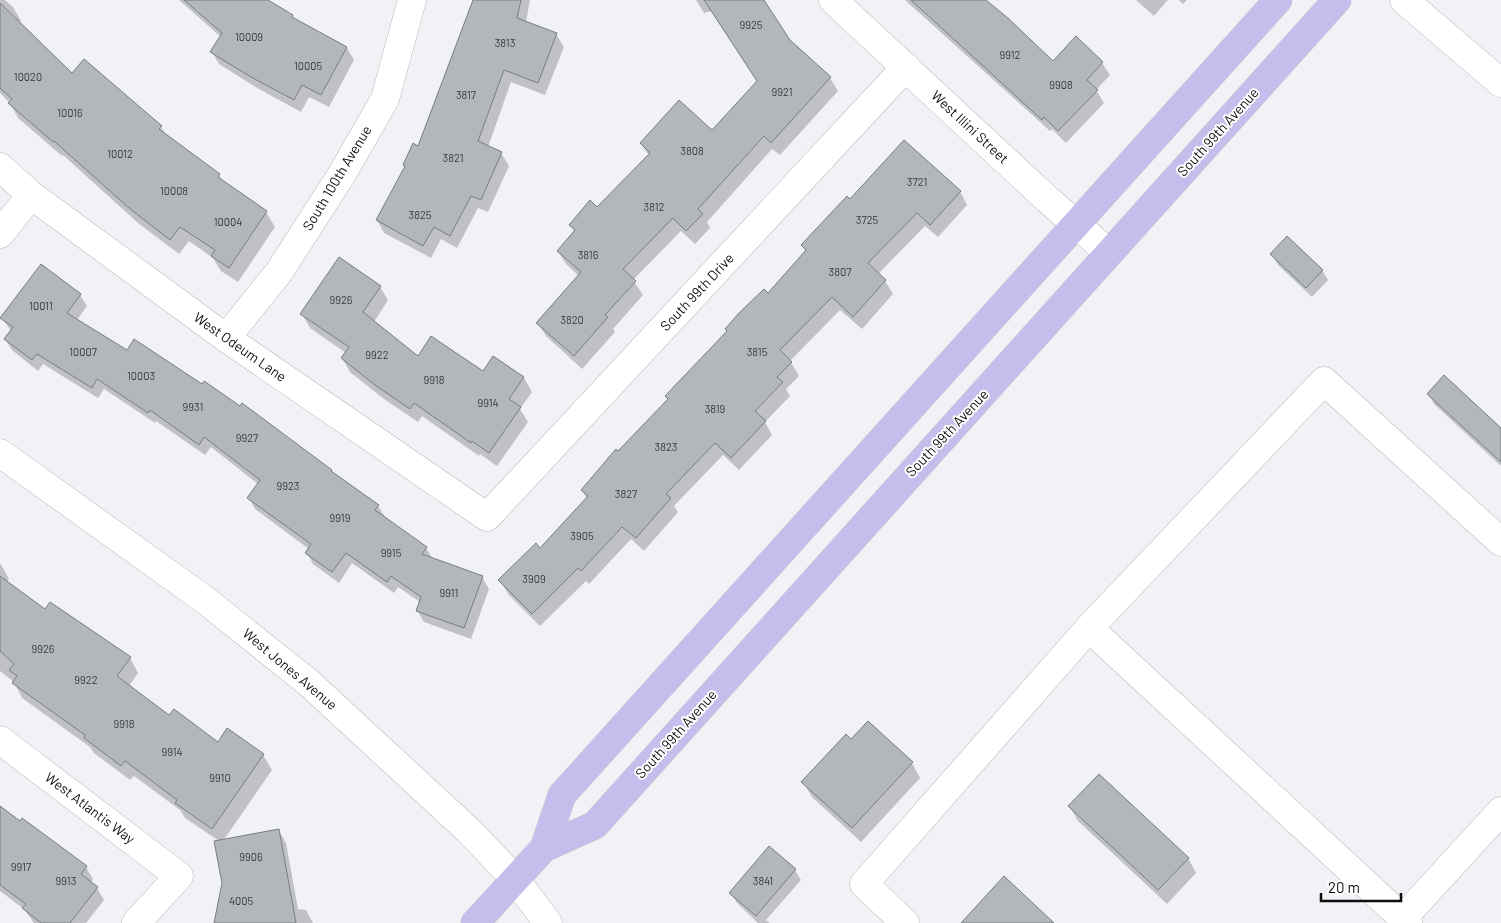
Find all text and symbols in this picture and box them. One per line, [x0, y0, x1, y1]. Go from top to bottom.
house number: 9925 [739, 18, 763, 31]
house number: 10009 [235, 30, 263, 43]
house number: 3813 [495, 36, 515, 49]
house number: 9912 [1000, 48, 1021, 61]
house number: 10005 [294, 59, 322, 72]
house number: 10020 [14, 70, 42, 83]
house number: 9908 [1049, 78, 1073, 91]
street label: South 99th Avenue [1173, 84, 1262, 179]
house number: 9921 [771, 85, 793, 98]
street label: West Illini Street [928, 87, 1012, 167]
house number: 3817 [456, 88, 476, 101]
house number: 10016 [57, 106, 83, 119]
street label: South 100th Avenue [299, 122, 375, 233]
house number: 3808 [680, 144, 704, 157]
house number: 10012 [107, 147, 133, 160]
house number: 3821 [443, 151, 464, 164]
house number: 3721 [907, 175, 927, 188]
house number: 10008 [160, 184, 188, 197]
house number: 3812 [644, 200, 665, 213]
house number: 3825 [409, 208, 432, 221]
house number: 3725 [856, 213, 879, 226]
house number: 10004 [214, 215, 242, 228]
house number: 3816 [578, 248, 599, 261]
street label: South 99th Drive [656, 249, 737, 334]
house number: 3807 [829, 265, 851, 278]
house number: 9926 [329, 293, 353, 306]
house number: 10011 [29, 299, 53, 312]
street label: West Odeum Lane [191, 308, 290, 385]
house number: 3820 [560, 313, 584, 326]
house number: 10007 [69, 345, 97, 358]
house number: 3815 [747, 345, 768, 358]
house number: 9922 [365, 348, 389, 361]
house number: 10003 [127, 369, 155, 382]
house number: 9918 [424, 373, 445, 386]
street label: South 99th Avenue [902, 385, 991, 480]
house number: 9914 [477, 396, 499, 409]
house number: 9931 [183, 400, 203, 413]
house number: 3819 [705, 402, 726, 415]
house number: 9927 [236, 431, 258, 444]
house number: 3823 [655, 440, 677, 453]
house number: 9923 [277, 479, 299, 492]
house number: 3827 [615, 487, 637, 500]
house number: 9919 [330, 511, 351, 524]
house number: 3905 [570, 529, 594, 542]
house number: 9915 [381, 546, 402, 559]
house number: 3909 [522, 572, 546, 585]
house number: 9911 [440, 586, 458, 599]
street label: West Jones Avenue [240, 624, 341, 713]
house number: 9926 [31, 642, 55, 655]
house number: 9922 [74, 673, 98, 686]
street label: South 99th Avenue [631, 686, 720, 781]
house number: 9918 [114, 717, 135, 730]
house number: 9914 [161, 745, 183, 758]
street label: West Atlantis Way [42, 768, 139, 847]
house number: 9910 [209, 771, 231, 784]
house number: 9906 [239, 850, 263, 863]
house number: 9917 [11, 860, 31, 873]
scale bar [1321, 870, 1401, 902]
house number: 9913 [56, 874, 76, 887]
house number: 3841 [753, 874, 773, 887]
text: 20 m [1328, 878, 1360, 896]
house number: 4005 [229, 894, 253, 907]

